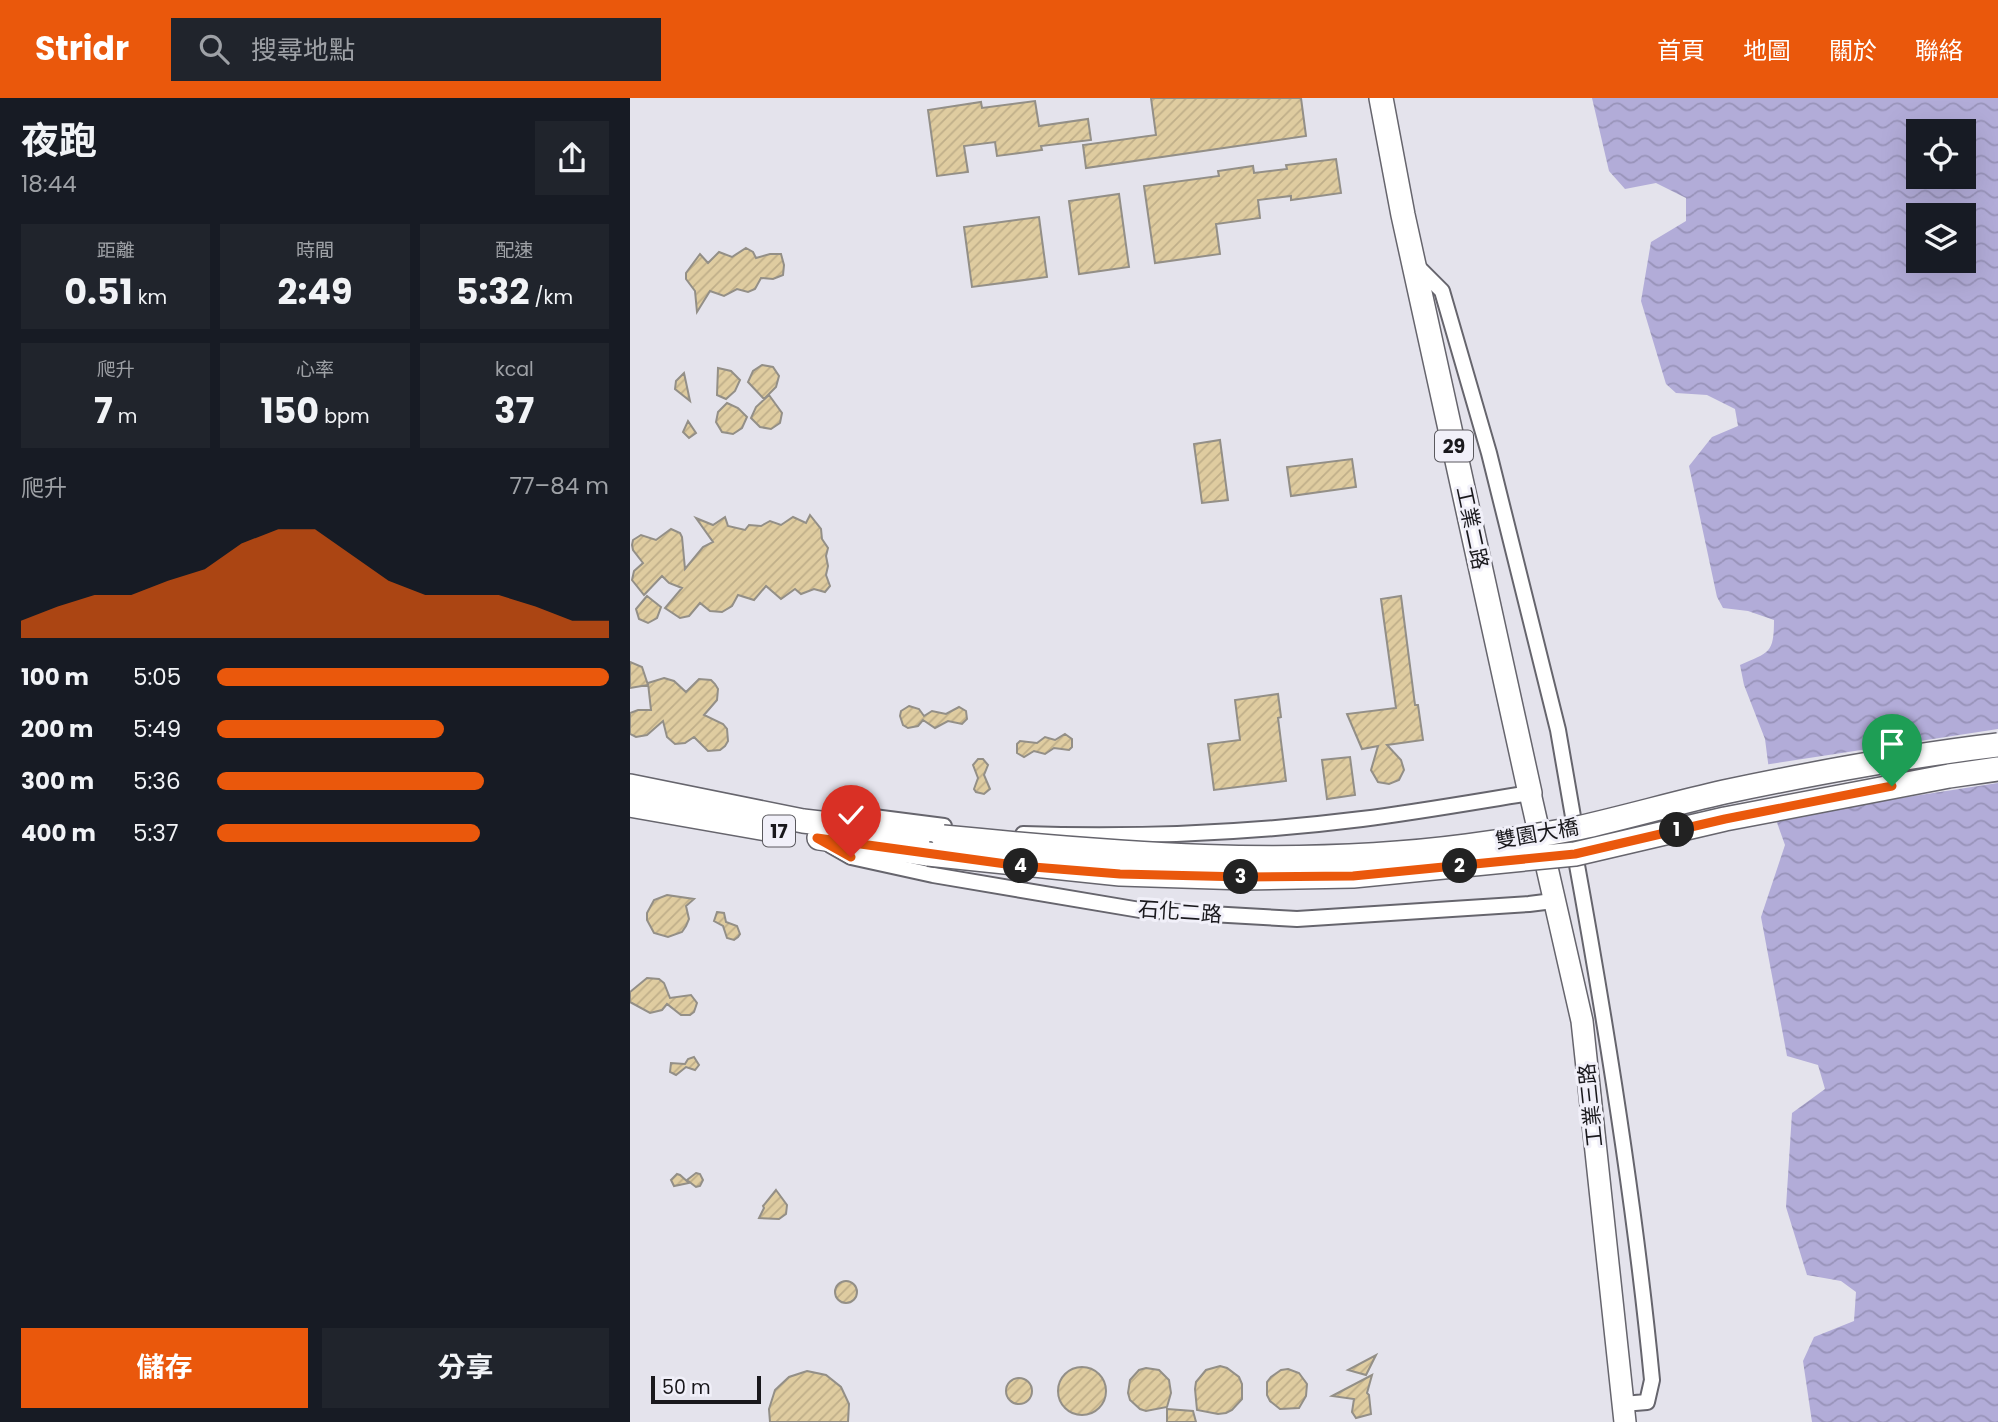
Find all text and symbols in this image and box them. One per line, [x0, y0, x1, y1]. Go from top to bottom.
search box [171, 18, 661, 81]
text: Stridr [35, 25, 129, 72]
icon: search [195, 30, 233, 68]
text: 搜尋地點 [251, 32, 355, 68]
text: 首頁 [1657, 34, 1705, 67]
text: 地圖 [1743, 34, 1791, 67]
text: 關於 [1829, 34, 1877, 67]
text: 聯絡 [1915, 34, 1963, 67]
text: 夜跑 [21, 114, 97, 167]
map controls [1906, 119, 1976, 273]
button: locate [1906, 119, 1976, 189]
button: share [535, 121, 609, 195]
text: 18:44 [21, 168, 77, 200]
button: layers [1906, 203, 1976, 273]
text: 距離 [97, 237, 135, 264]
text: 時間 [296, 237, 334, 264]
text: 配速 [495, 237, 533, 264]
text: 0.51 [64, 267, 133, 316]
text: 2:49 [277, 267, 353, 316]
text: 5:32 [456, 267, 530, 316]
text: km [133, 284, 167, 311]
text: /km [530, 284, 573, 311]
text: 爬升 [97, 356, 135, 383]
text: 心率 [296, 356, 334, 383]
text: kcal [495, 356, 534, 383]
text: 7 [94, 386, 113, 435]
text: 150 [260, 386, 319, 435]
text: 37 [494, 386, 534, 435]
text: m [113, 403, 137, 430]
text: bpm [319, 403, 370, 430]
road number: 29 [1435, 430, 1473, 462]
text: 77–84 m [510, 470, 609, 502]
text: 爬升 [21, 472, 67, 504]
street label: 工業二路 [1450, 484, 1495, 572]
text: 100 m [21, 661, 89, 693]
text: 5:05 [133, 661, 181, 693]
text: 200 m [21, 713, 93, 745]
text: 5:49 [133, 713, 181, 745]
pin [1862, 714, 1922, 786]
icon: arrive [1873, 725, 1911, 763]
text: 300 m [21, 765, 94, 797]
text: 5:36 [133, 765, 181, 797]
pin [821, 785, 881, 857]
icon: check [832, 796, 870, 834]
street label: 雙園大橋 [1493, 812, 1581, 855]
pin: 1 [1660, 812, 1694, 848]
road number: 17 [763, 816, 795, 846]
text: 1 [1673, 816, 1680, 843]
text: 400 m [21, 817, 96, 849]
text: 5:37 [133, 817, 178, 849]
pin: 4 [1004, 848, 1038, 884]
pin: 2 [1442, 848, 1478, 884]
text: 4 [1014, 852, 1027, 879]
text: 2 [1454, 852, 1465, 879]
pin: 3 [1224, 860, 1258, 894]
text: 3 [1235, 863, 1246, 890]
street label: 石化二路 [1137, 894, 1223, 929]
street label: 工業三路 [1572, 1062, 1609, 1148]
button: 儲存 [21, 1328, 308, 1408]
button: 分享 [322, 1328, 609, 1408]
scale bar [651, 1373, 761, 1405]
text: 50 m [662, 1374, 711, 1401]

